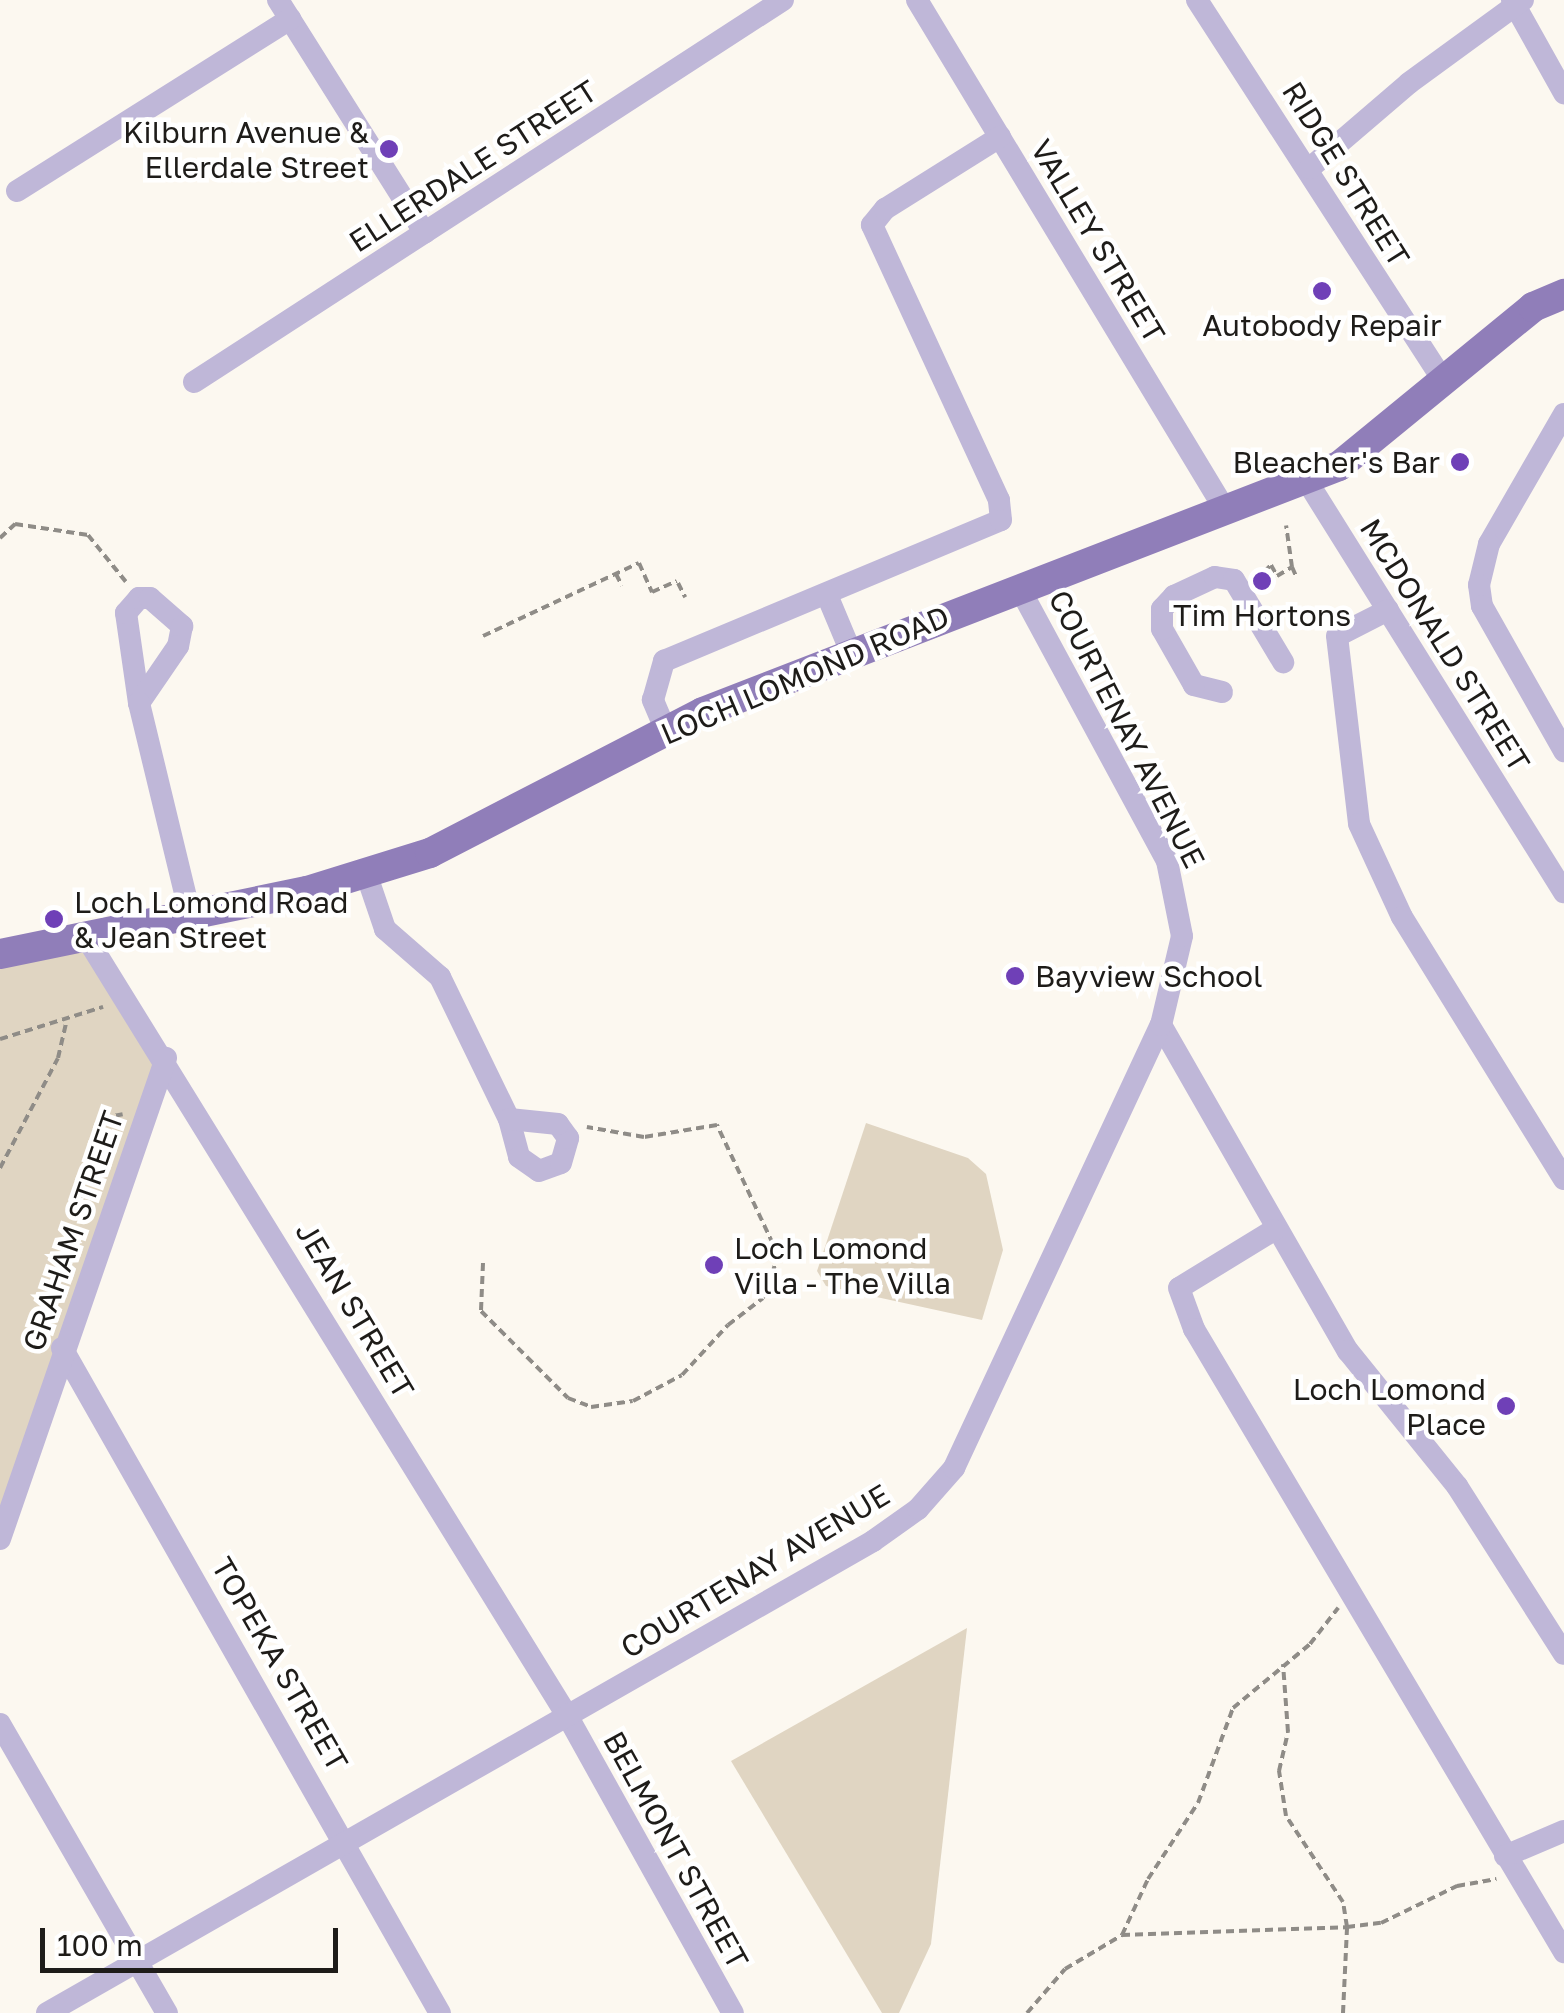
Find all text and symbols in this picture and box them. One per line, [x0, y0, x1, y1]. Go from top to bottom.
street label: ELLERDALE STREET [342, 72, 604, 260]
street label: RIDGE STREET [1275, 75, 1417, 273]
place label: Kilburn Avenue & Ellerdale Street [123, 114, 369, 184]
street label: VALLEY STREET [1023, 133, 1173, 349]
marker: Kilburn Avenue & Ellerdale Street [378, 138, 400, 160]
marker: Autobody Repair [1311, 280, 1333, 302]
place label: Autobody Repair [1202, 307, 1442, 343]
place label: Bleacher's Bar [1232, 444, 1440, 480]
marker: Bleacher's Bar [1449, 451, 1471, 473]
street label: MCDONALD STREET [1353, 512, 1537, 778]
marker: Tim Hortons [1251, 570, 1273, 592]
street label: COURTENAY AVENUE [1041, 584, 1213, 874]
place label: Tim Hortons [1173, 597, 1351, 633]
street label: LOCH LOMOND ROAD [656, 598, 954, 752]
place label: Loch Lomond Road & Jean Street [74, 884, 348, 954]
marker: Loch Lomond Road & Jean Street [43, 908, 65, 930]
place label: Bayview School [1035, 958, 1262, 994]
marker: Bayview School [1004, 965, 1026, 987]
street label: GRAHAM STREET [15, 1106, 131, 1356]
street label: JEAN STREET [288, 1216, 422, 1404]
place label: Loch Lomond Villa - The Villa [734, 1230, 951, 1300]
marker: Loch Lomond Villa - The Villa [703, 1254, 725, 1276]
place label: Loch Lomond Place [1293, 1371, 1486, 1442]
marker: Loch Lomond Place [1495, 1395, 1517, 1417]
street label: COURTENAY AVENUE [614, 1477, 896, 1665]
street label: TOPEKA STREET [204, 1551, 356, 1777]
street label: BELMONT STREET [596, 1725, 756, 1975]
scale bar [45, 1908, 342, 1970]
text: 100 m [57, 1927, 143, 1963]

